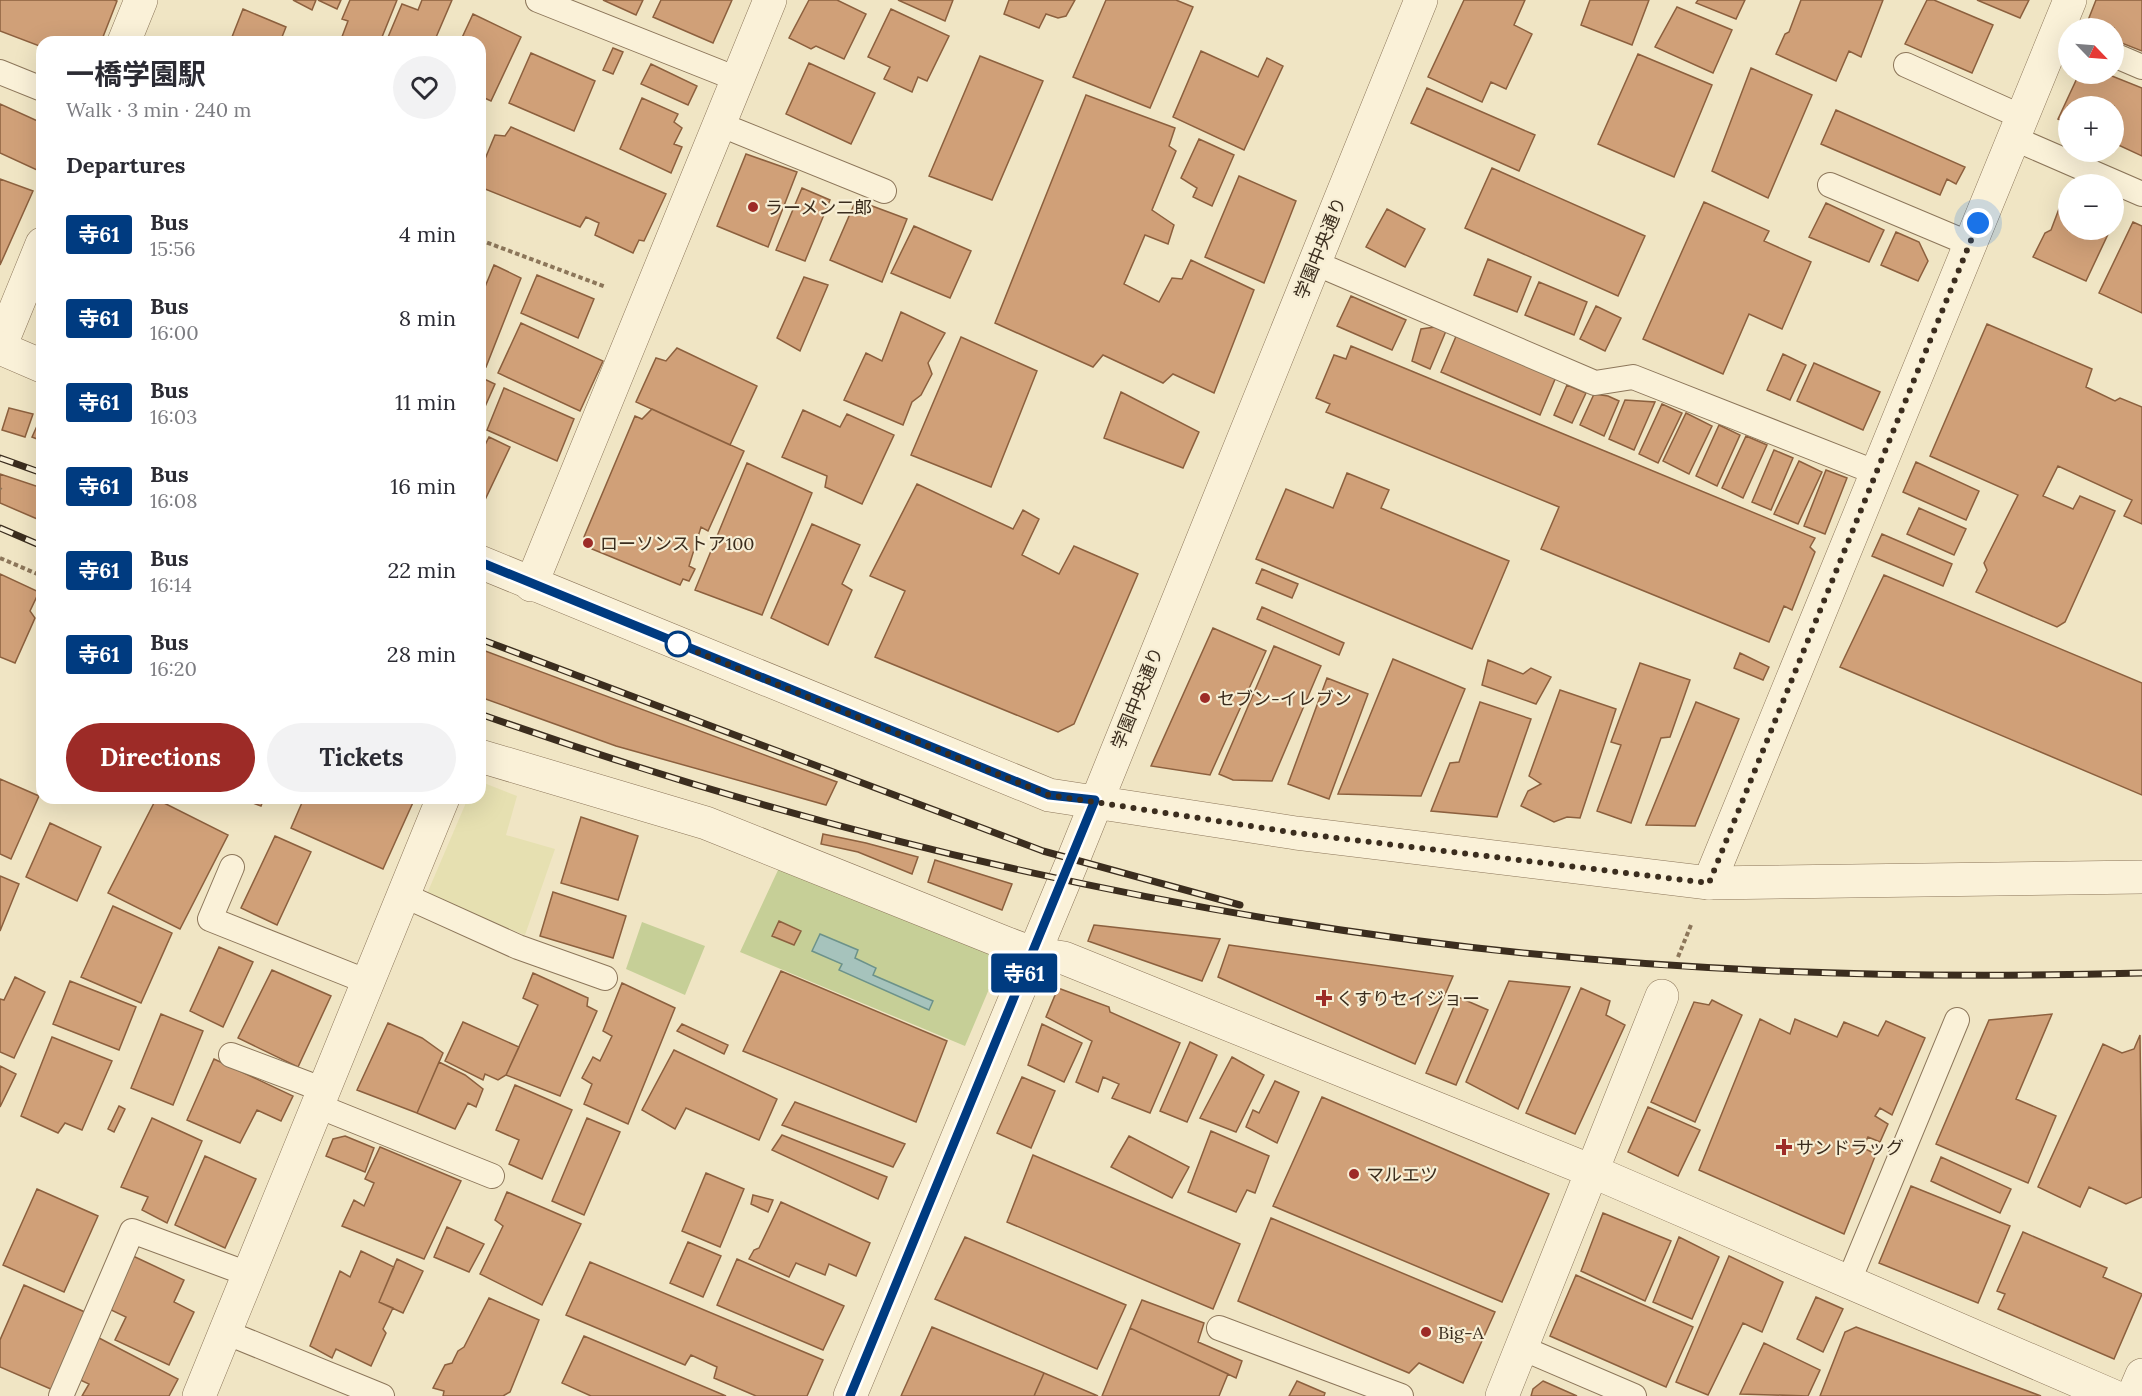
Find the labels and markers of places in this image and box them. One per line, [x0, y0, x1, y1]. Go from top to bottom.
place label: ラーメン二郎 [765, 196, 872, 219]
marker: ラーメン二郎 [746, 200, 760, 214]
place label: ローソンストア100 [600, 532, 755, 555]
marker: ローソンストア100 [581, 536, 595, 550]
unlabelled marker [665, 631, 691, 657]
place label: セブン-イレブン [1217, 687, 1352, 710]
marker: セブン-イレブン [1198, 691, 1212, 705]
place label: くすりセイジョー [1336, 987, 1480, 1010]
marker: くすりセイジョー [1317, 991, 1331, 1005]
place label: サンドラッグ [1796, 1136, 1904, 1159]
marker: サンドラッグ [1777, 1140, 1791, 1154]
place label: マルエツ [1366, 1163, 1438, 1186]
marker: マルエツ [1347, 1167, 1361, 1181]
place label: Big-A [1438, 1321, 1485, 1344]
marker: Big-A [1419, 1325, 1433, 1339]

